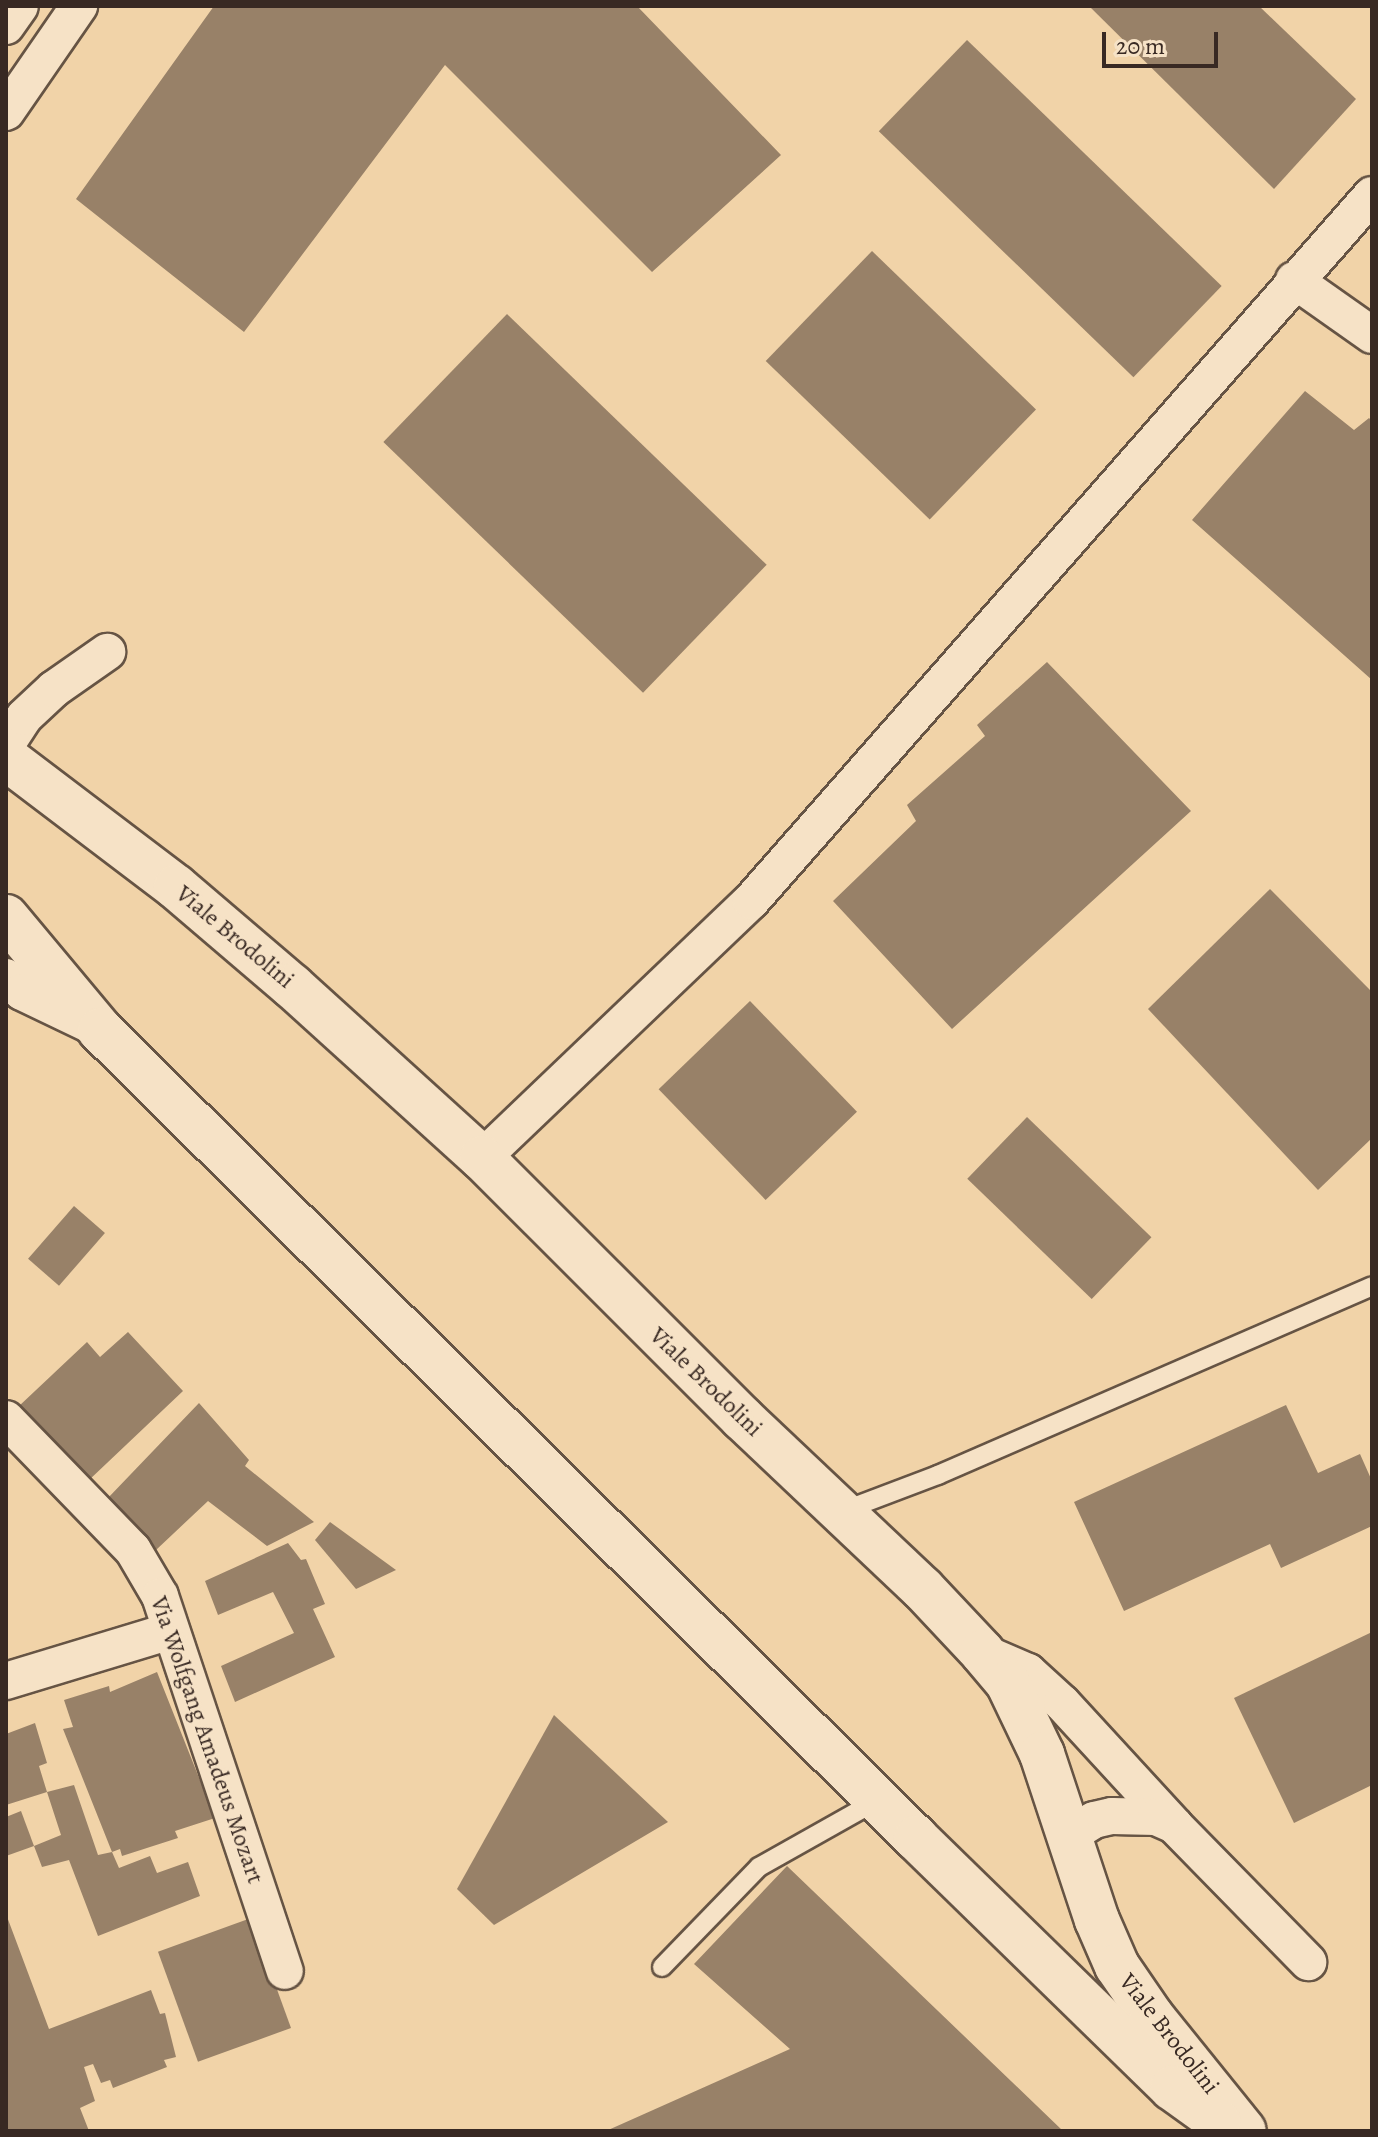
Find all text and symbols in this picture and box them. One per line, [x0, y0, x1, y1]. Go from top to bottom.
scale bar [1106, 16, 1222, 66]
text: 20 m [1116, 30, 1165, 62]
street label: Viale Brodolini [170, 879, 300, 995]
street label: Viale Brodolini [644, 1321, 768, 1443]
street label: Via Wolfgang Amadeus Mozart [144, 1593, 270, 1887]
street label: Viale Brodolini [1113, 1968, 1225, 2100]

